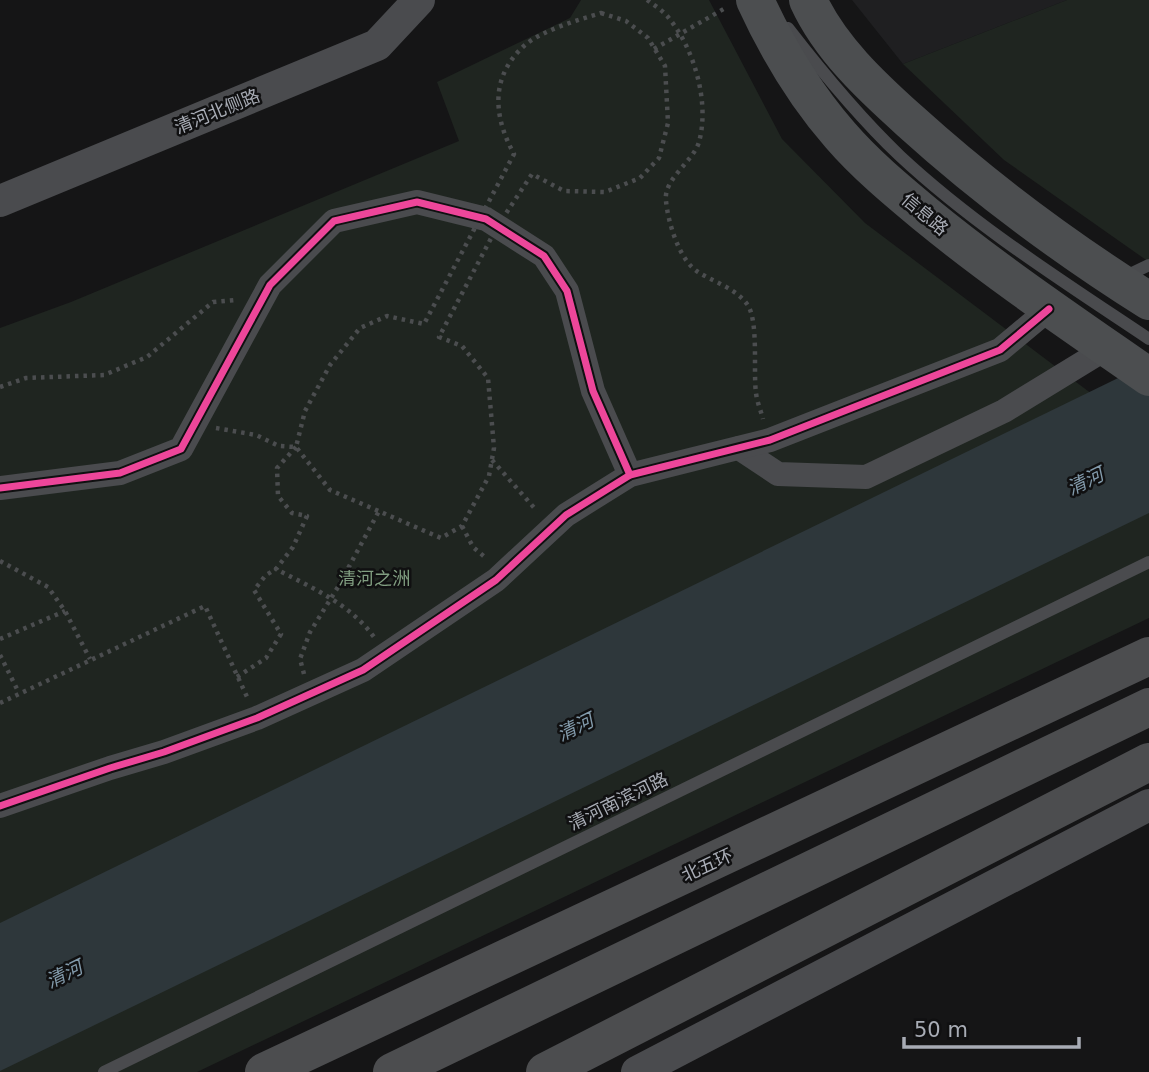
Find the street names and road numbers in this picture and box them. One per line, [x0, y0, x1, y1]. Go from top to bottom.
street label: 清河北侧路 [171, 84, 263, 138]
street label: 信息路 [898, 189, 952, 239]
street label: 清河南滨河路 [565, 768, 671, 834]
street label: 北五环 [678, 844, 736, 886]

